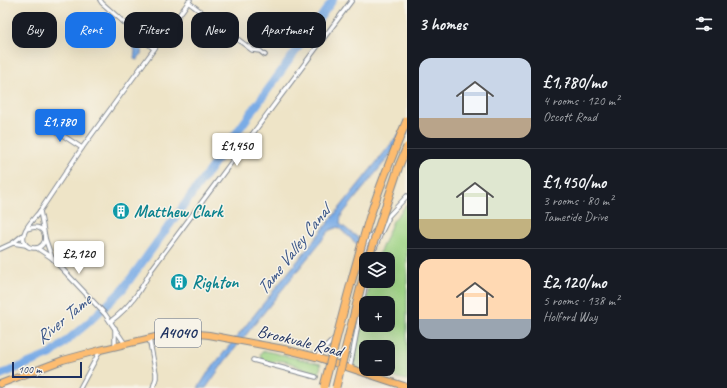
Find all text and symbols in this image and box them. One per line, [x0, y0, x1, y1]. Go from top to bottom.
chip: Buy [12, 12, 57, 48]
chip: Rent [65, 12, 116, 48]
chip: Filters [124, 12, 183, 48]
chip: New [191, 12, 239, 48]
chip: Apartment [247, 12, 326, 48]
icon: filters [693, 13, 715, 35]
text: 3 homes [419, 14, 467, 35]
text: £1,780/mo [543, 72, 606, 93]
icon: home [451, 74, 499, 122]
text: 4 rooms · 120 m² [543, 93, 619, 109]
pin: £1,780 [27, 109, 93, 143]
text: Oscott Road [543, 109, 597, 125]
text: £1,780 [44, 114, 76, 130]
pin: £1,450 [204, 133, 270, 167]
text: £1,450 [221, 138, 253, 154]
text: £1,450/mo [543, 172, 606, 193]
icon: home [451, 175, 499, 223]
text: 3 rooms · 80 m² [543, 193, 613, 209]
water label: Tame Valley Canal [251, 196, 338, 299]
building icon: Matthew Clark [111, 201, 131, 221]
place label: Matthew Clark [134, 201, 224, 222]
text: Tameside Drive [543, 209, 608, 225]
pin: £2,120 [46, 241, 112, 275]
text: £2,120 [63, 246, 95, 262]
map controls [359, 252, 395, 376]
button: layers [359, 252, 395, 288]
building icon: Righton [169, 272, 189, 292]
place label: Righton [192, 272, 239, 293]
text: £2,120/mo [543, 272, 606, 293]
icon: home [451, 275, 499, 323]
water label: River Tame [31, 287, 98, 349]
text: 5 rooms · 138 m² [543, 293, 619, 309]
button: + [359, 296, 395, 332]
text: Holford Way [543, 309, 598, 325]
road number: A4040 [155, 319, 201, 347]
street label: Brookvale Road [255, 320, 348, 363]
button: − [359, 340, 395, 376]
scale bar [12, 360, 82, 379]
text: 100 m [18, 362, 42, 376]

